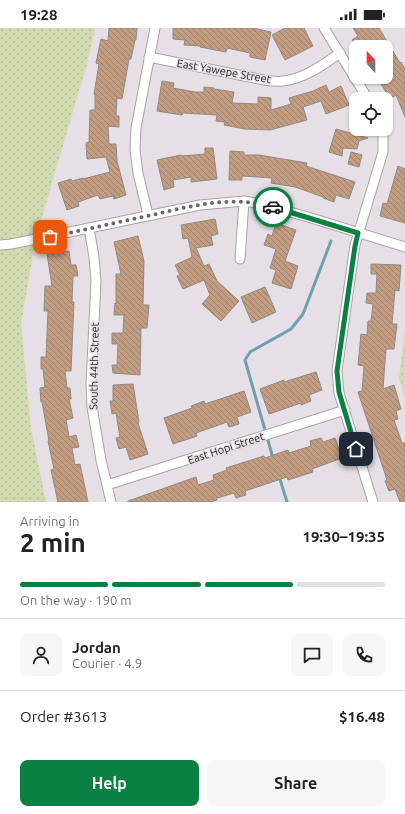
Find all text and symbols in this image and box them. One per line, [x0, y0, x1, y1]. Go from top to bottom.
text: 19:28 [20, 6, 58, 23]
north arrow [349, 40, 393, 84]
map controls [349, 40, 393, 136]
street label: East Yawepe Street [176, 57, 273, 85]
button: locate [349, 92, 393, 136]
courier [253, 187, 293, 227]
icon: car [262, 196, 284, 218]
pin [33, 220, 67, 254]
icon: bag [39, 226, 61, 248]
street label: South 44th Street [87, 321, 101, 410]
street label: East Hopi Street [186, 430, 266, 466]
pin [339, 432, 373, 466]
icon: home [345, 438, 367, 460]
text: Arriving in [20, 514, 79, 528]
text: 2 min [20, 528, 86, 557]
text: 19:30–19:35 [302, 528, 385, 545]
text: On the way · 190 m [20, 593, 132, 607]
button: person [20, 634, 62, 676]
button: chat [291, 634, 333, 676]
button: phone [343, 634, 385, 676]
text: Jordan [72, 639, 121, 656]
text: Courier · 4.9 [72, 656, 142, 670]
text: Order #3613 [20, 708, 107, 725]
text: $16.48 [339, 708, 385, 725]
button: Help [20, 760, 199, 806]
button: Share [207, 760, 385, 806]

